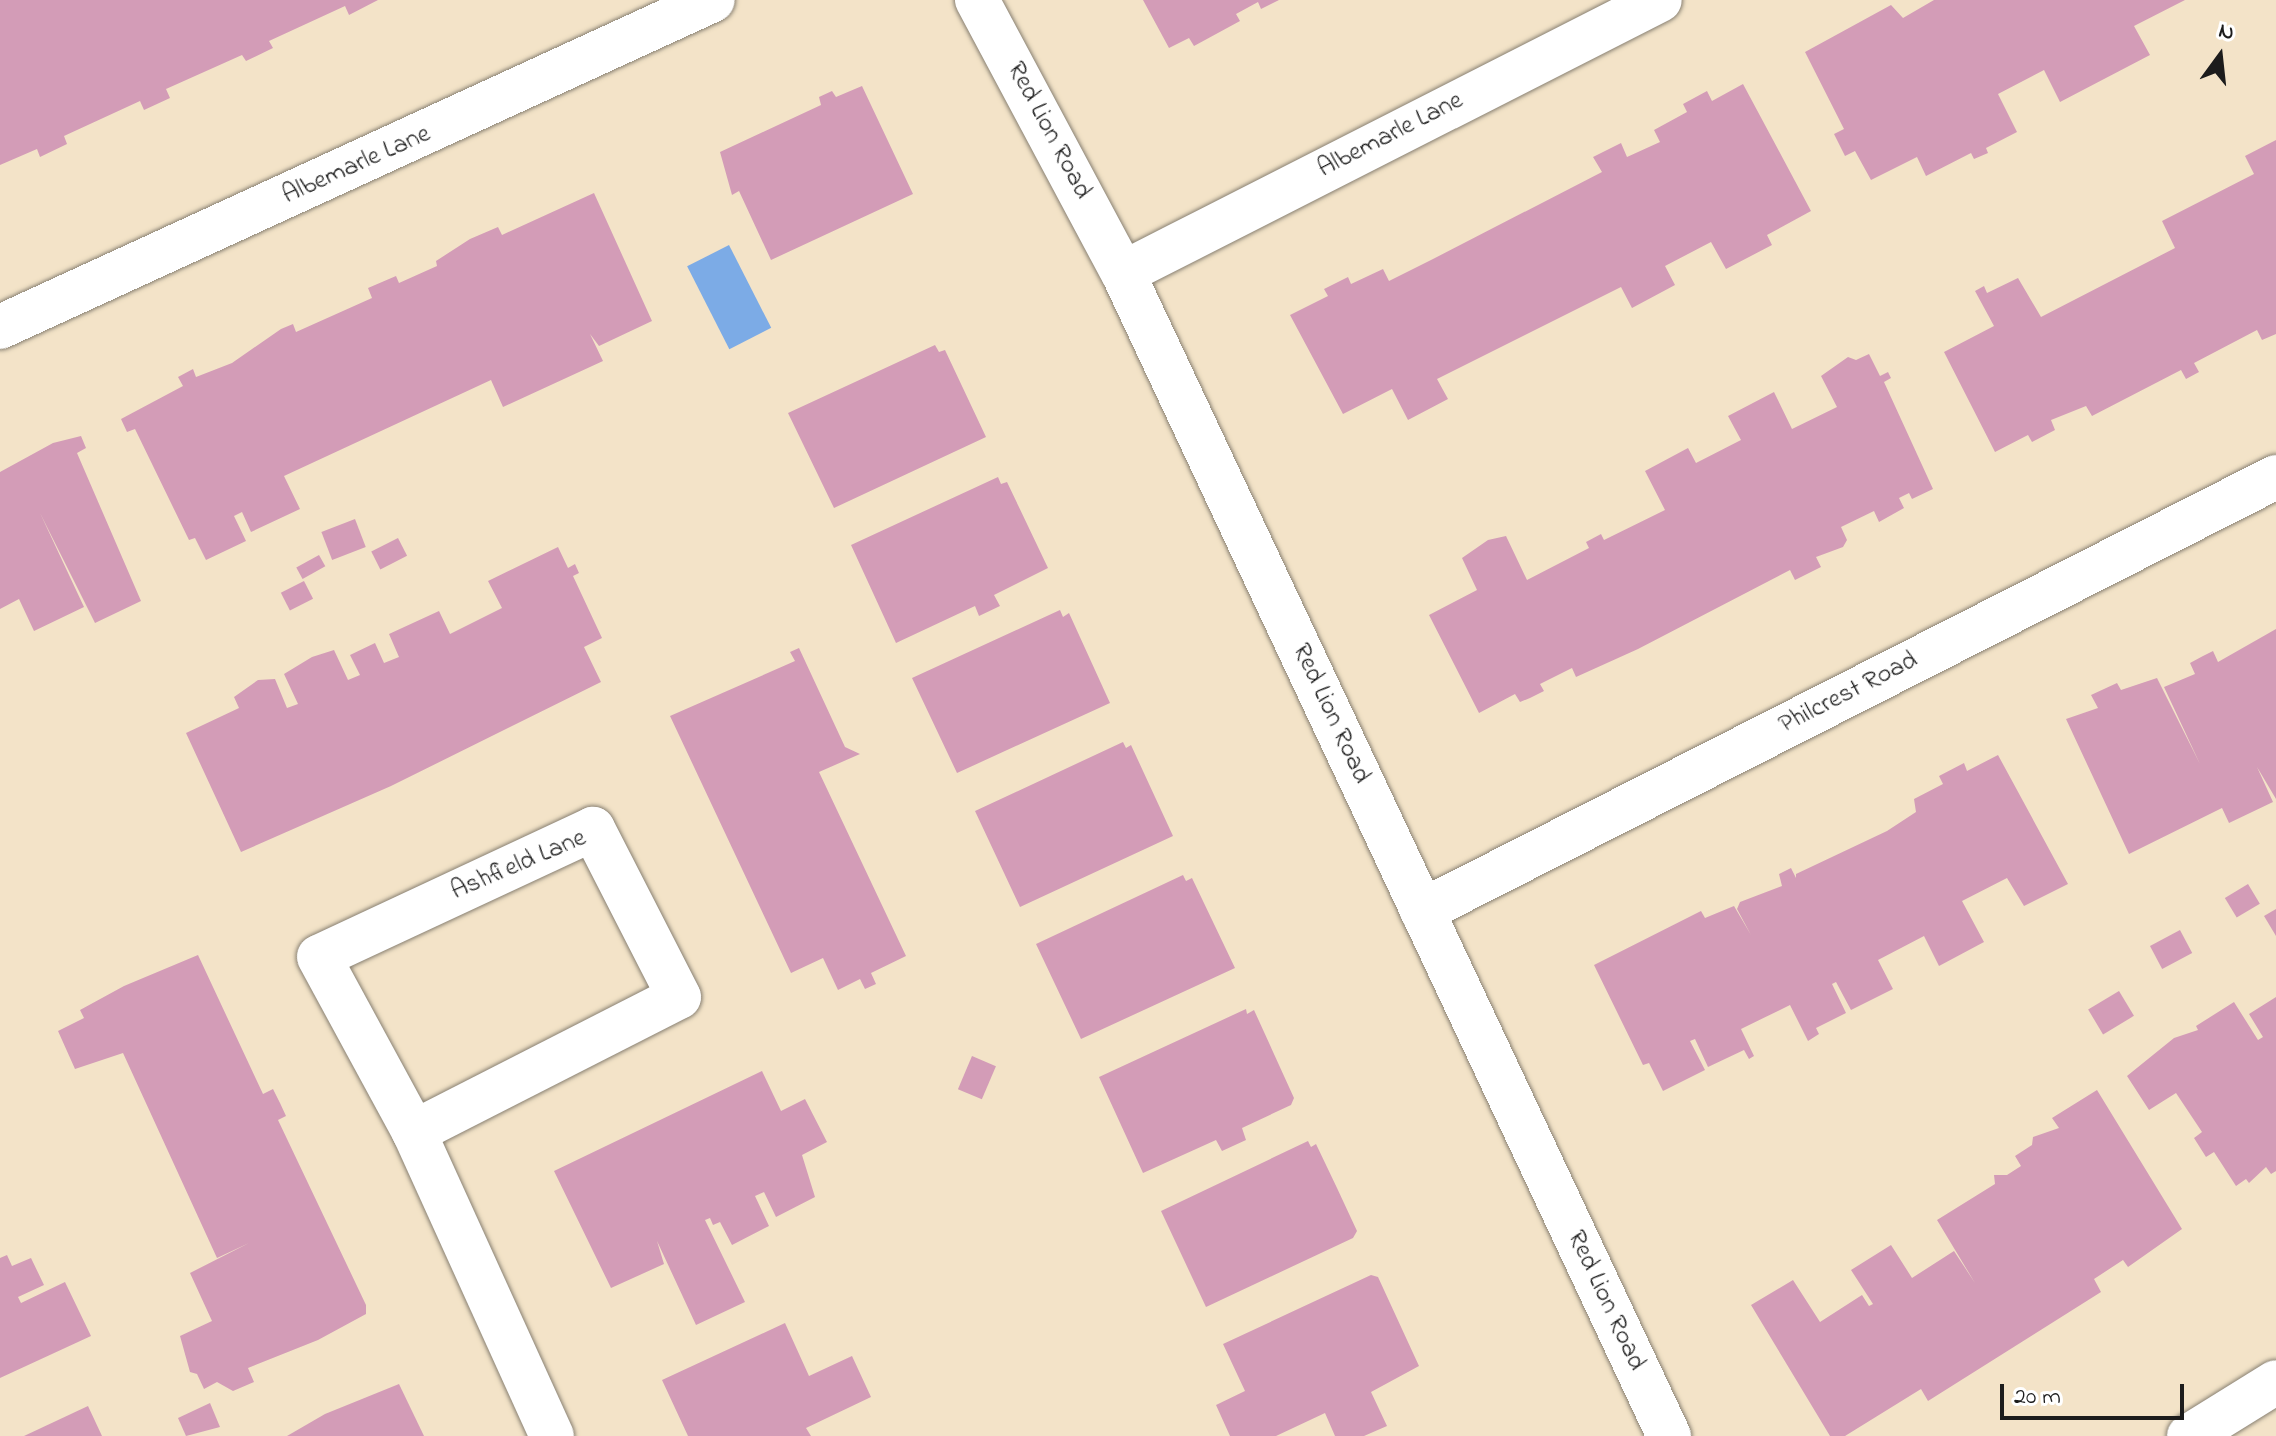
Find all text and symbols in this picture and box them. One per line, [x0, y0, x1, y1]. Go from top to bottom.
text: N [2215, 15, 2238, 50]
north arrow [2180, 16, 2260, 96]
street label: Red Lion Road [999, 57, 1097, 205]
street label: Albemarle Lane [1313, 86, 1469, 186]
street label: Albemarle Lane [278, 119, 436, 213]
street label: Red Lion Road [1284, 639, 1376, 789]
street label: Philcrest Road [1775, 646, 1923, 742]
street label: Ashfield Lane [447, 824, 591, 908]
street label: Red Lion Road [1559, 1226, 1651, 1376]
scale bar [2004, 1368, 2188, 1418]
text: 20 m [2014, 1380, 2061, 1415]

